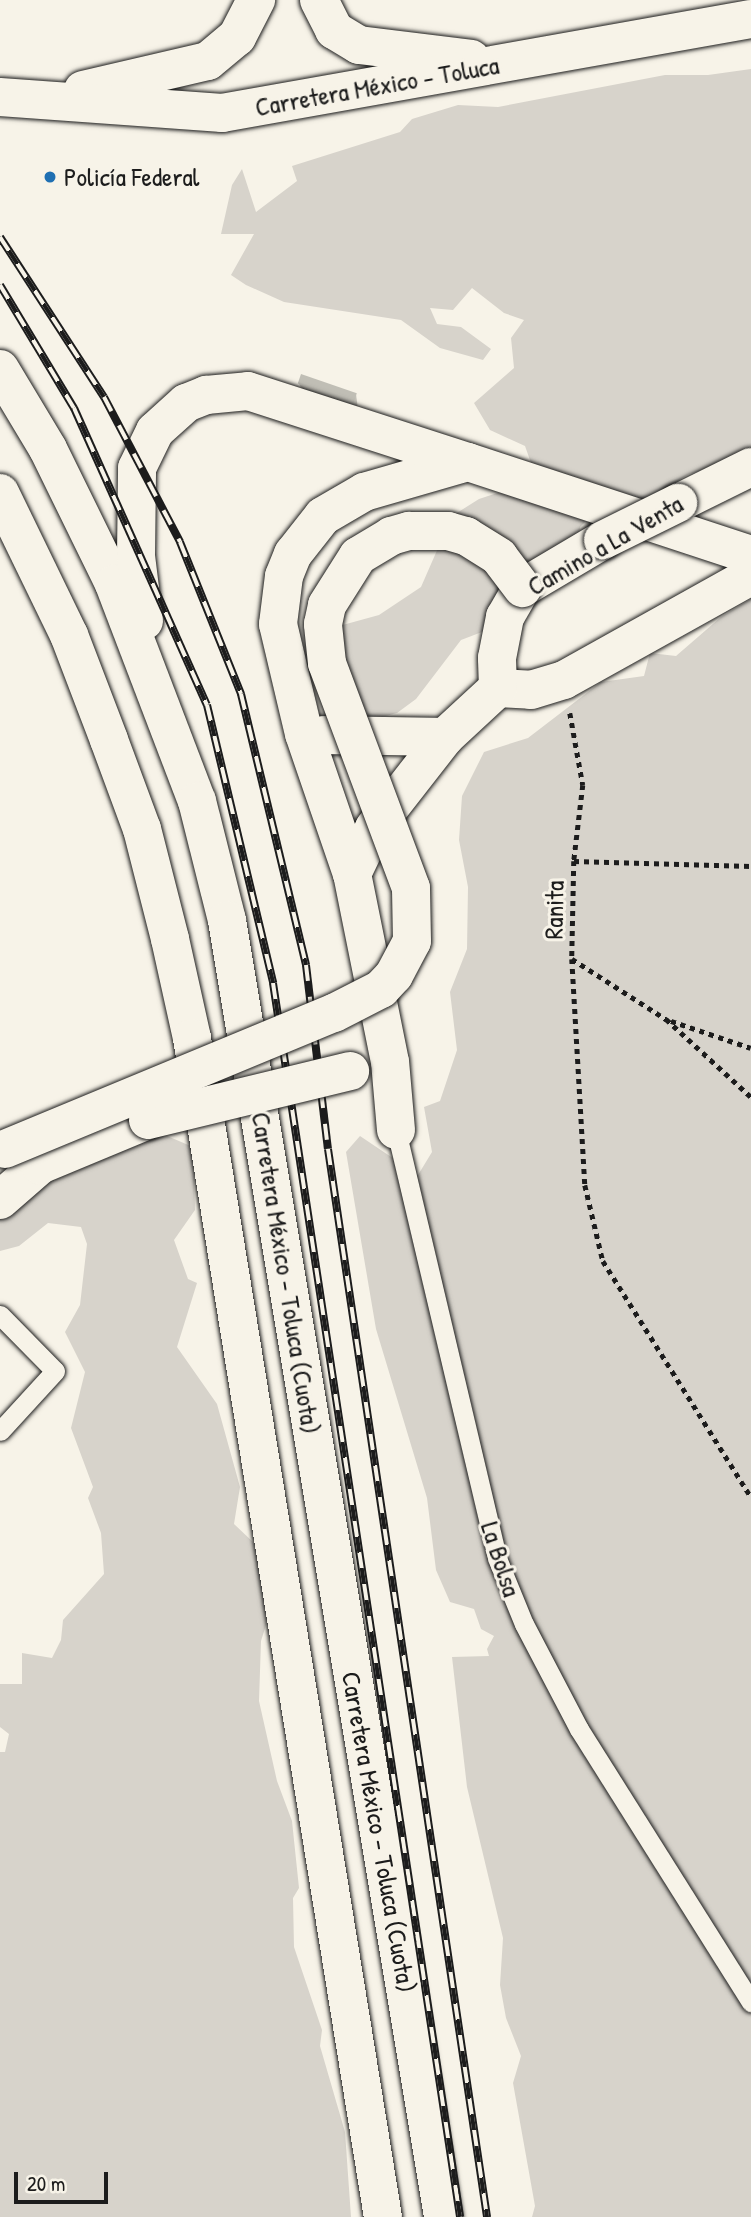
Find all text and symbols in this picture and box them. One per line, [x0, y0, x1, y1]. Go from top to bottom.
street label: Carretera México - Toluca [253, 49, 501, 123]
place label: Policía Federal [64, 161, 200, 193]
marker: Policía Federal [42, 169, 58, 185]
street label: Camino a La Venta [522, 488, 688, 602]
street label: Ranita [538, 880, 570, 940]
street label: Carretera México - Toluca (Cuota) [245, 1110, 327, 1436]
street label: La Bolsa [474, 1518, 528, 1600]
street label: Carretera México - Toluca (Cuota) [335, 1669, 423, 1995]
scale bar [18, 2158, 112, 2202]
text: 20 m [27, 2169, 65, 2198]

